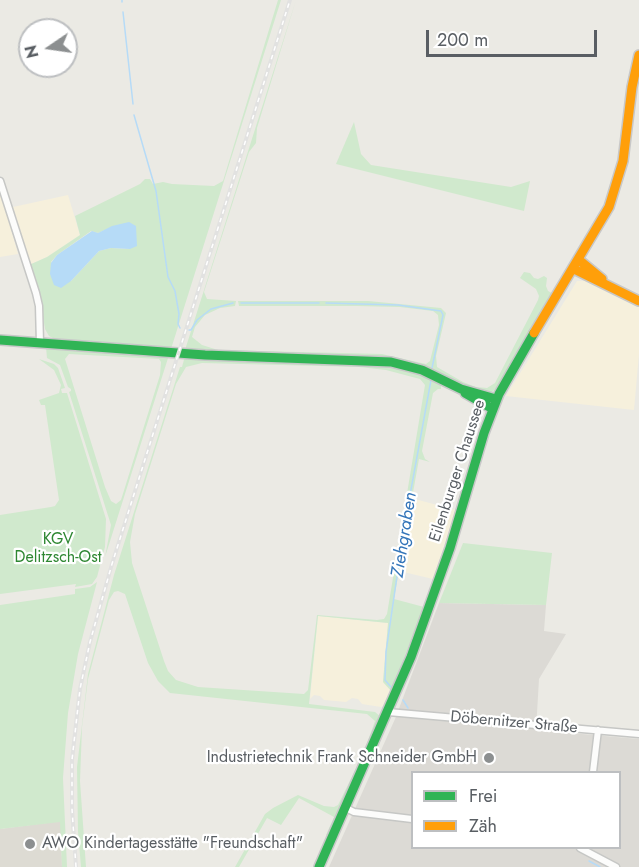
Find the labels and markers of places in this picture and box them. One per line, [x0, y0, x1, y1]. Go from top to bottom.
place label: Industrietechnik Frank Schneider GmbH [207, 748, 477, 768]
marker: Industrietechnik Frank Schneider GmbH [482, 751, 496, 765]
place label: AWO Kindertagesstätte "Freundschaft" [42, 834, 303, 854]
marker: AWO Kindertagesstätte "Freundschaft" [23, 837, 37, 851]

